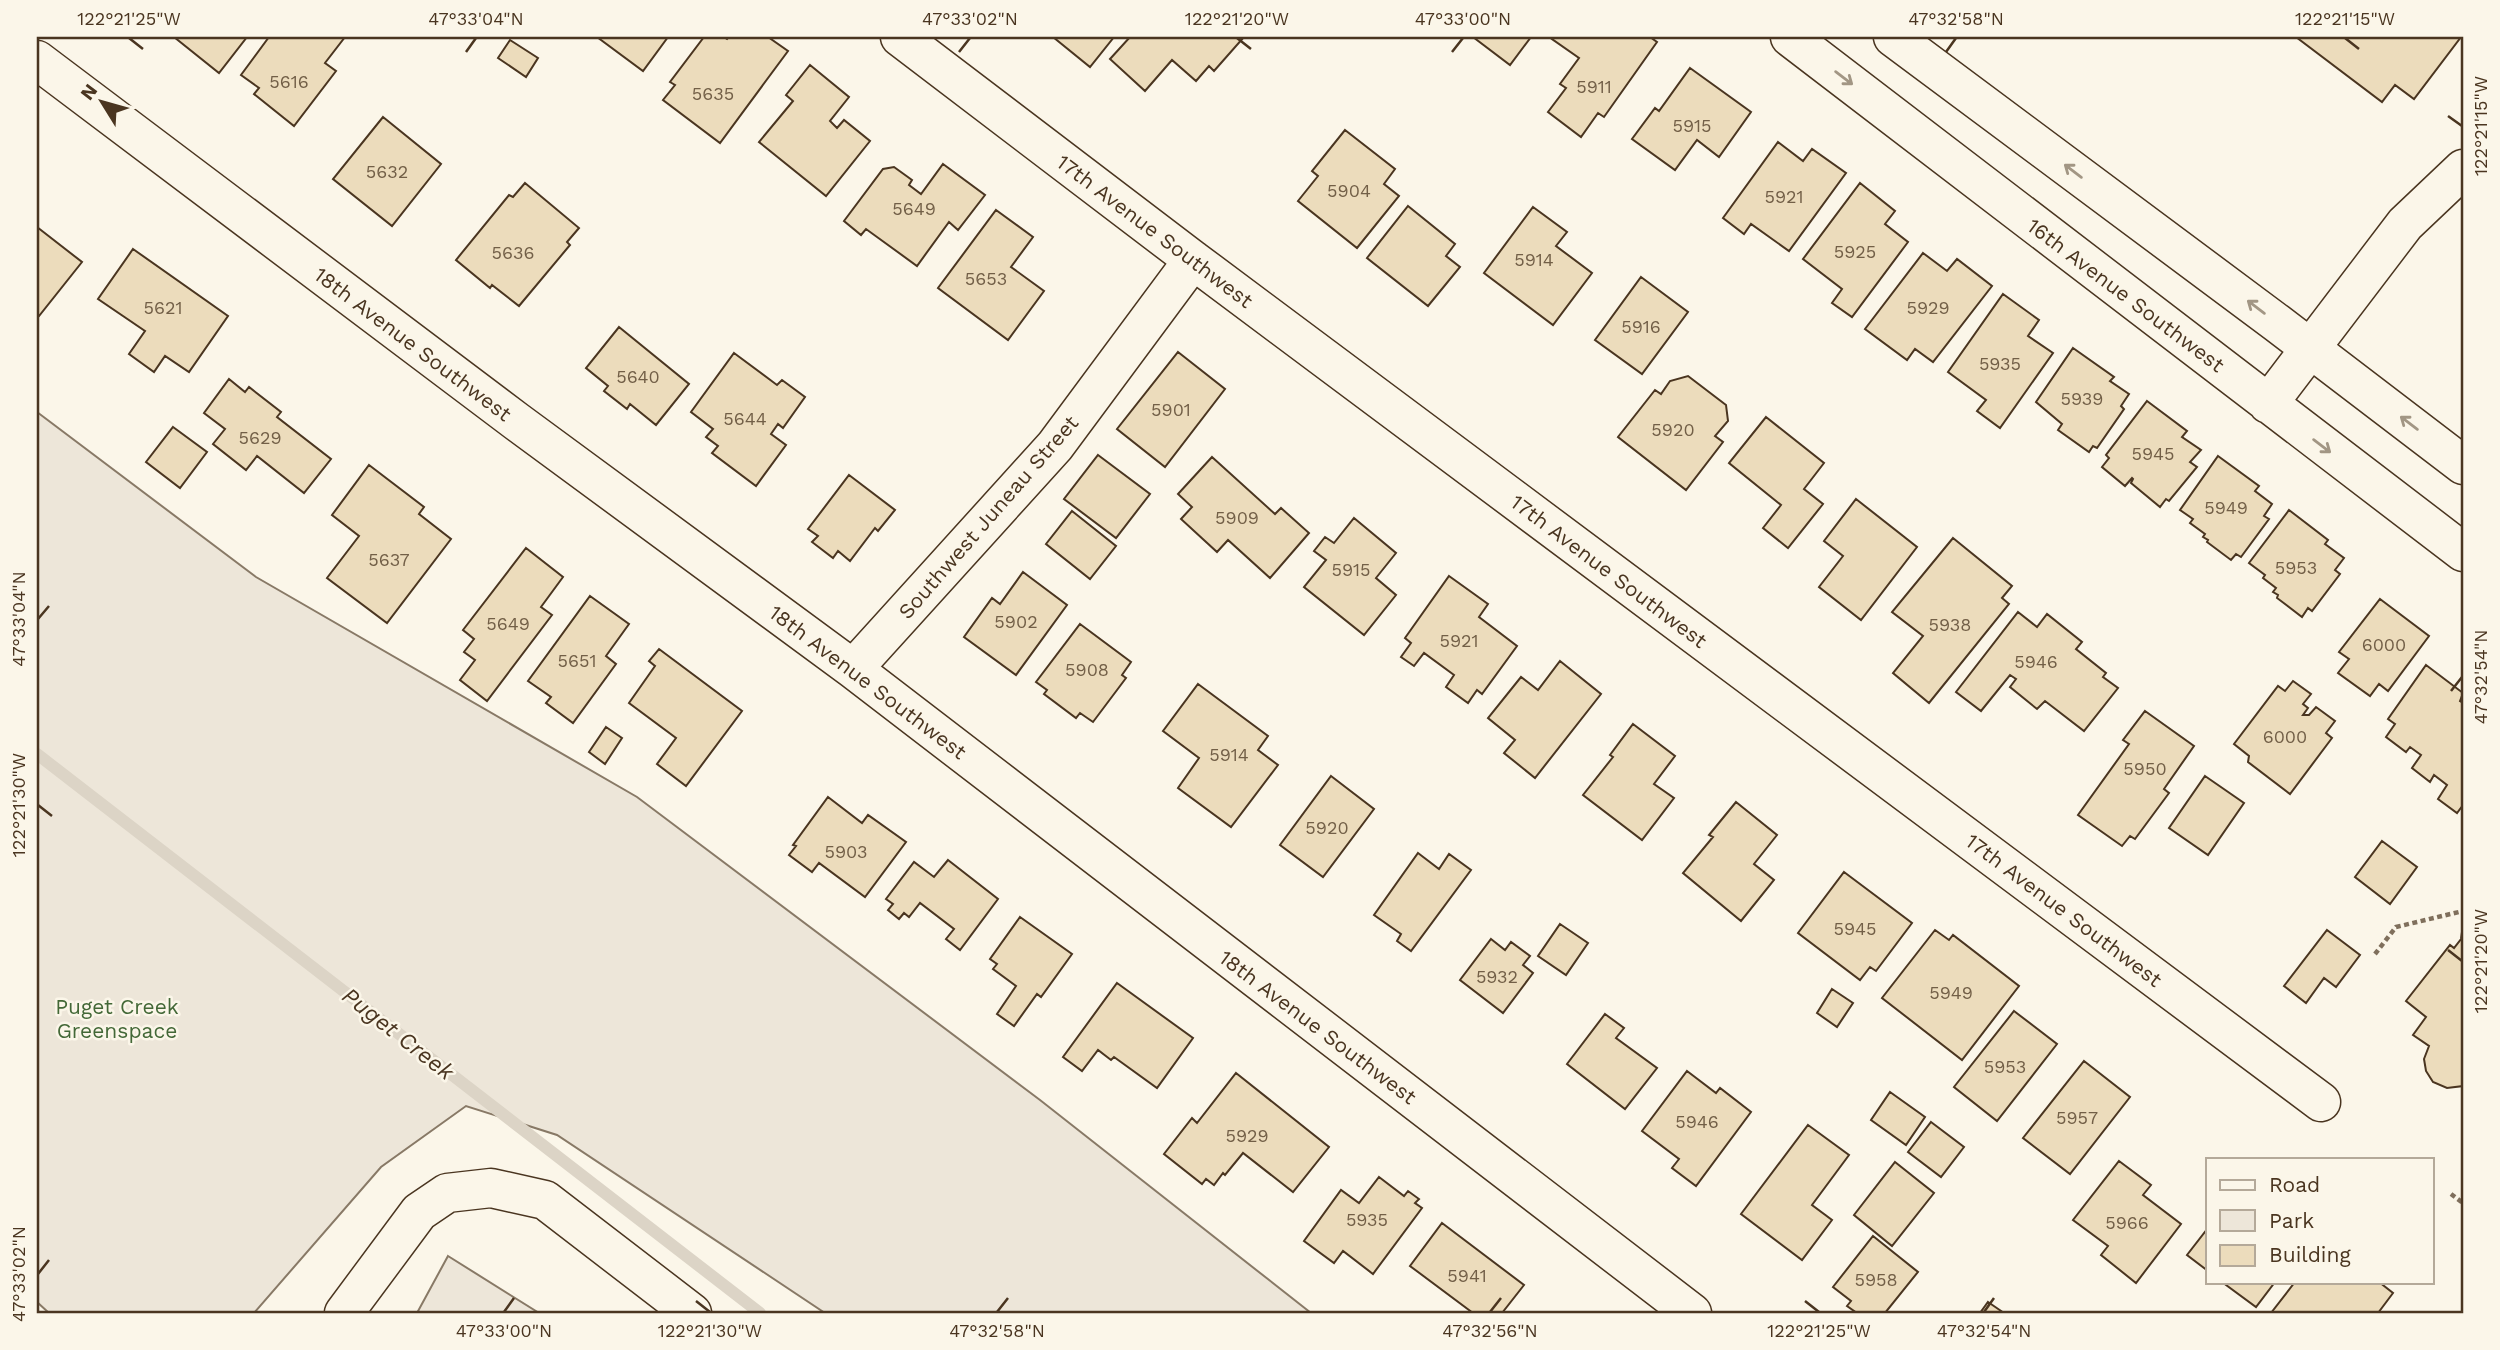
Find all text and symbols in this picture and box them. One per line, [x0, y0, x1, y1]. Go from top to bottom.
text: 122°21'25"W [77, 8, 181, 29]
text: 47°33'04"N [428, 8, 524, 29]
text: 47°33'02"N [922, 8, 1018, 29]
text: 122°21'20"W [1185, 8, 1289, 29]
text: 47°33'00"N [1415, 8, 1511, 29]
text: 47°32'58"N [1908, 8, 2004, 29]
text: 122°21'15"W [2295, 8, 2395, 29]
north arrow [66, 66, 136, 136]
house number: 5616 [269, 71, 309, 92]
one-way arrow [1834, 71, 1853, 86]
house number: 5911 [1576, 76, 1612, 97]
text: 122°21'15"W [2470, 76, 2491, 176]
text: N [75, 80, 102, 105]
house number: 5635 [692, 83, 734, 104]
house number: 5915 [1672, 115, 1712, 136]
street label: 17th Avenue Southwest [1052, 149, 1258, 313]
house number: 5632 [366, 161, 408, 182]
one-way arrow [2064, 164, 2083, 179]
house number: 5904 [1327, 180, 1371, 201]
house number: 5921 [1764, 186, 1804, 207]
house number: 5649 [892, 198, 936, 219]
street label: 16th Avenue Southwest [2022, 213, 2230, 377]
house number: 5925 [1834, 241, 1876, 262]
house number: 5636 [492, 242, 534, 263]
house number: 5914 [1514, 249, 1554, 270]
street label: 18th Avenue Southwest [309, 262, 517, 426]
house number: 5653 [965, 268, 1007, 289]
house number: 5621 [144, 297, 182, 318]
house number: 5929 [1906, 297, 1950, 318]
one-way arrow [2247, 300, 2266, 314]
house number: 5916 [1621, 316, 1661, 337]
house number: 5935 [1979, 353, 2021, 374]
house number: 5640 [616, 366, 660, 387]
house number: 5939 [2061, 388, 2103, 409]
house number: 5901 [1151, 399, 1191, 420]
house number: 5644 [723, 408, 767, 429]
street label: Southwest Juneau Street [893, 410, 1083, 624]
one-way arrow [2400, 416, 2419, 431]
house number: 5920 [1651, 419, 1695, 440]
house number: 5629 [238, 427, 282, 448]
one-way arrow [2312, 438, 2331, 453]
house number: 5945 [2131, 443, 2175, 464]
street label: 17th Avenue Southwest [1506, 489, 1712, 653]
house number: 5949 [2204, 497, 2248, 518]
house number: 5909 [1215, 507, 1259, 528]
house number: 5637 [368, 549, 410, 570]
house number: 5953 [2275, 557, 2317, 578]
house number: 5915 [1331, 559, 1371, 580]
text: 47°33'04"N [8, 571, 29, 667]
street label: 18th Avenue Southwest [764, 600, 972, 764]
house number: 5902 [994, 611, 1038, 632]
house number: 5649 [486, 613, 530, 634]
house number: 5938 [1929, 614, 1971, 635]
house number: 5921 [1439, 630, 1479, 651]
text: 47°32'54"N [2470, 630, 2491, 724]
house number: 6000 [2362, 634, 2406, 655]
house number: 5651 [558, 650, 596, 671]
house number: 5946 [2014, 651, 2058, 672]
house number: 5908 [1065, 659, 1109, 680]
house number: 6000 [2263, 726, 2307, 747]
house number: 5914 [1209, 744, 1249, 765]
text: 122°21'30"W [8, 753, 29, 857]
house number: 5950 [2123, 758, 2167, 779]
house number: 5920 [1305, 817, 1349, 838]
street label: 17th Avenue Southwest [1961, 828, 2167, 992]
house number: 5903 [825, 841, 867, 862]
text: 122°21'20"W [2470, 909, 2491, 1013]
house number: 5945 [1833, 918, 1877, 939]
street label: 18th Avenue Southwest [1214, 945, 1422, 1109]
house number: 5932 [1476, 966, 1518, 987]
water label: Puget Creek [337, 982, 460, 1087]
house number: 5949 [1929, 982, 1973, 1003]
park label: Puget Creek Greenspace [55, 994, 179, 1043]
house number: 5953 [1984, 1056, 2026, 1077]
house number: 5957 [2056, 1107, 2098, 1128]
house number: 5946 [1675, 1111, 1719, 1132]
house number: 5929 [1225, 1125, 1269, 1146]
legend [2206, 1158, 2434, 1284]
text: Road [2269, 1172, 2320, 1197]
text: Park [2269, 1208, 2314, 1233]
house number: 5935 [1346, 1209, 1388, 1230]
house number: 5966 [2105, 1212, 2149, 1233]
text: 47°33'02"N [8, 1226, 29, 1322]
text: Building [2269, 1242, 2351, 1267]
house number: 5941 [1447, 1265, 1487, 1286]
house number: 5958 [1854, 1269, 1898, 1290]
text: 47°33'00"N [456, 1320, 552, 1341]
text: 122°21'30"W [658, 1320, 762, 1341]
text: 47°32'58"N [949, 1320, 1045, 1341]
text: 47°32'56"N [1442, 1320, 1538, 1341]
text: 122°21'25"W [1767, 1320, 1871, 1341]
text: 47°32'54"N [1937, 1320, 2031, 1341]

